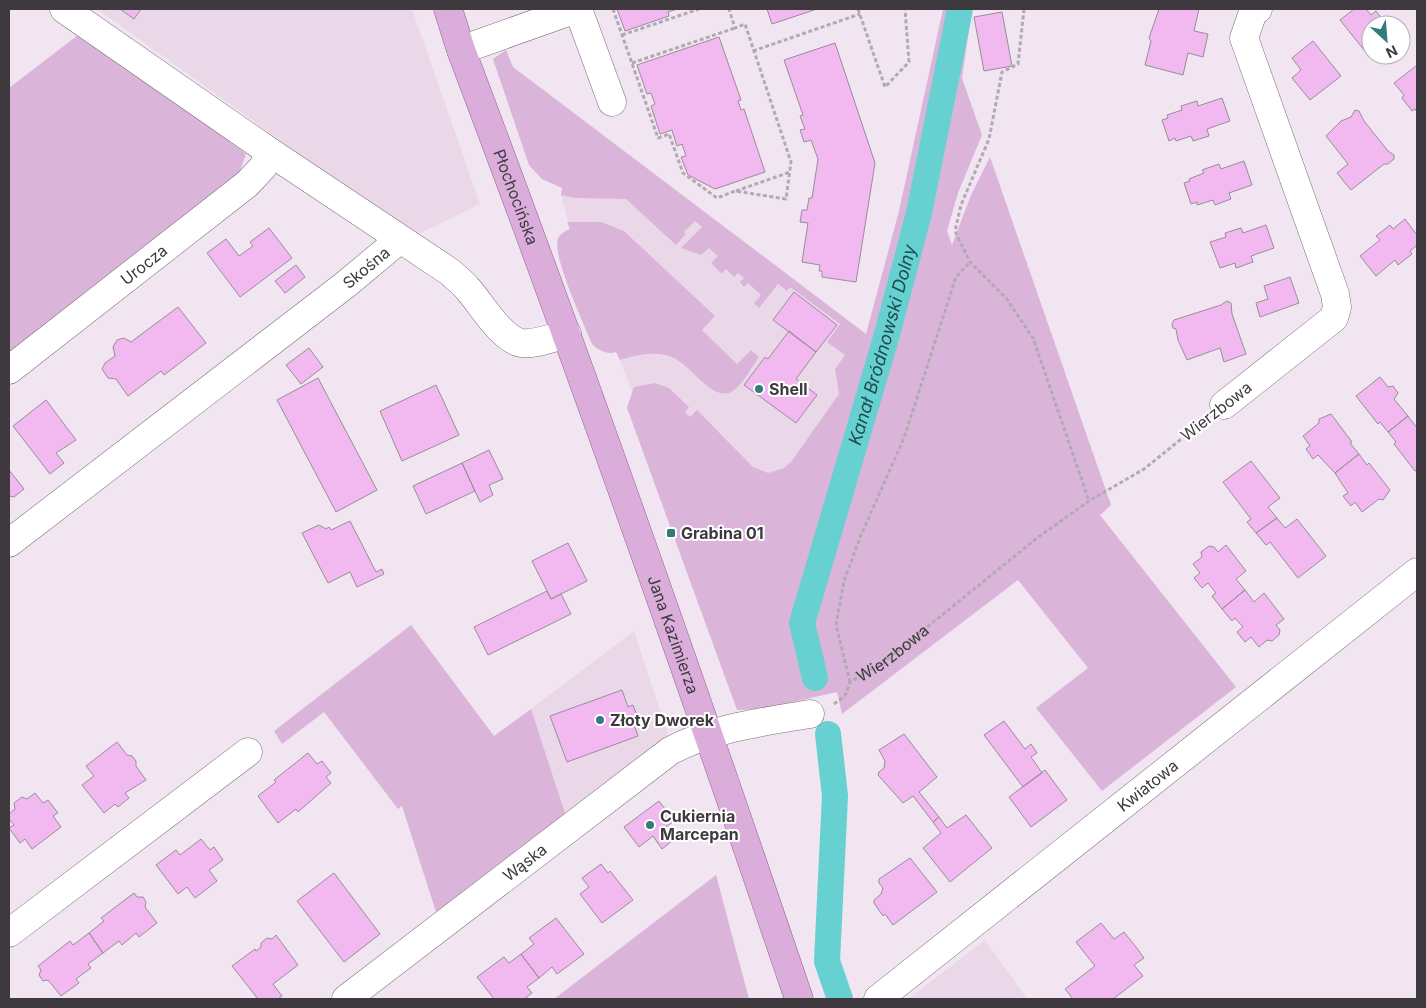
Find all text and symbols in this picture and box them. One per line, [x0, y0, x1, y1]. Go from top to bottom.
north arrow [1361, 15, 1411, 65]
text: N [1383, 42, 1400, 62]
street label: Płochocińska [489, 146, 543, 248]
street label: Urocza [116, 240, 171, 289]
street label: Skośna [338, 242, 394, 293]
water label: Kanał Bródnowski Dolny [844, 242, 920, 447]
street label: Wierzbowa [1176, 377, 1256, 445]
place label: Shell [769, 379, 808, 399]
marker: Shell [753, 383, 765, 395]
place label: Grabina 01 [681, 523, 764, 543]
marker: Grabina 01 [665, 527, 677, 539]
street label: Jana Kazimierza [643, 572, 703, 697]
street label: Wierzbowa [853, 620, 933, 686]
place label: Złoty Dworek [610, 710, 715, 730]
marker: Złoty Dworek [594, 714, 606, 726]
street label: Kwiatowa [1113, 755, 1182, 816]
place label: Cukiernia Marcepan [660, 806, 739, 844]
marker: Cukiernia Marcepan [644, 819, 656, 831]
street label: Wąska [499, 839, 551, 885]

